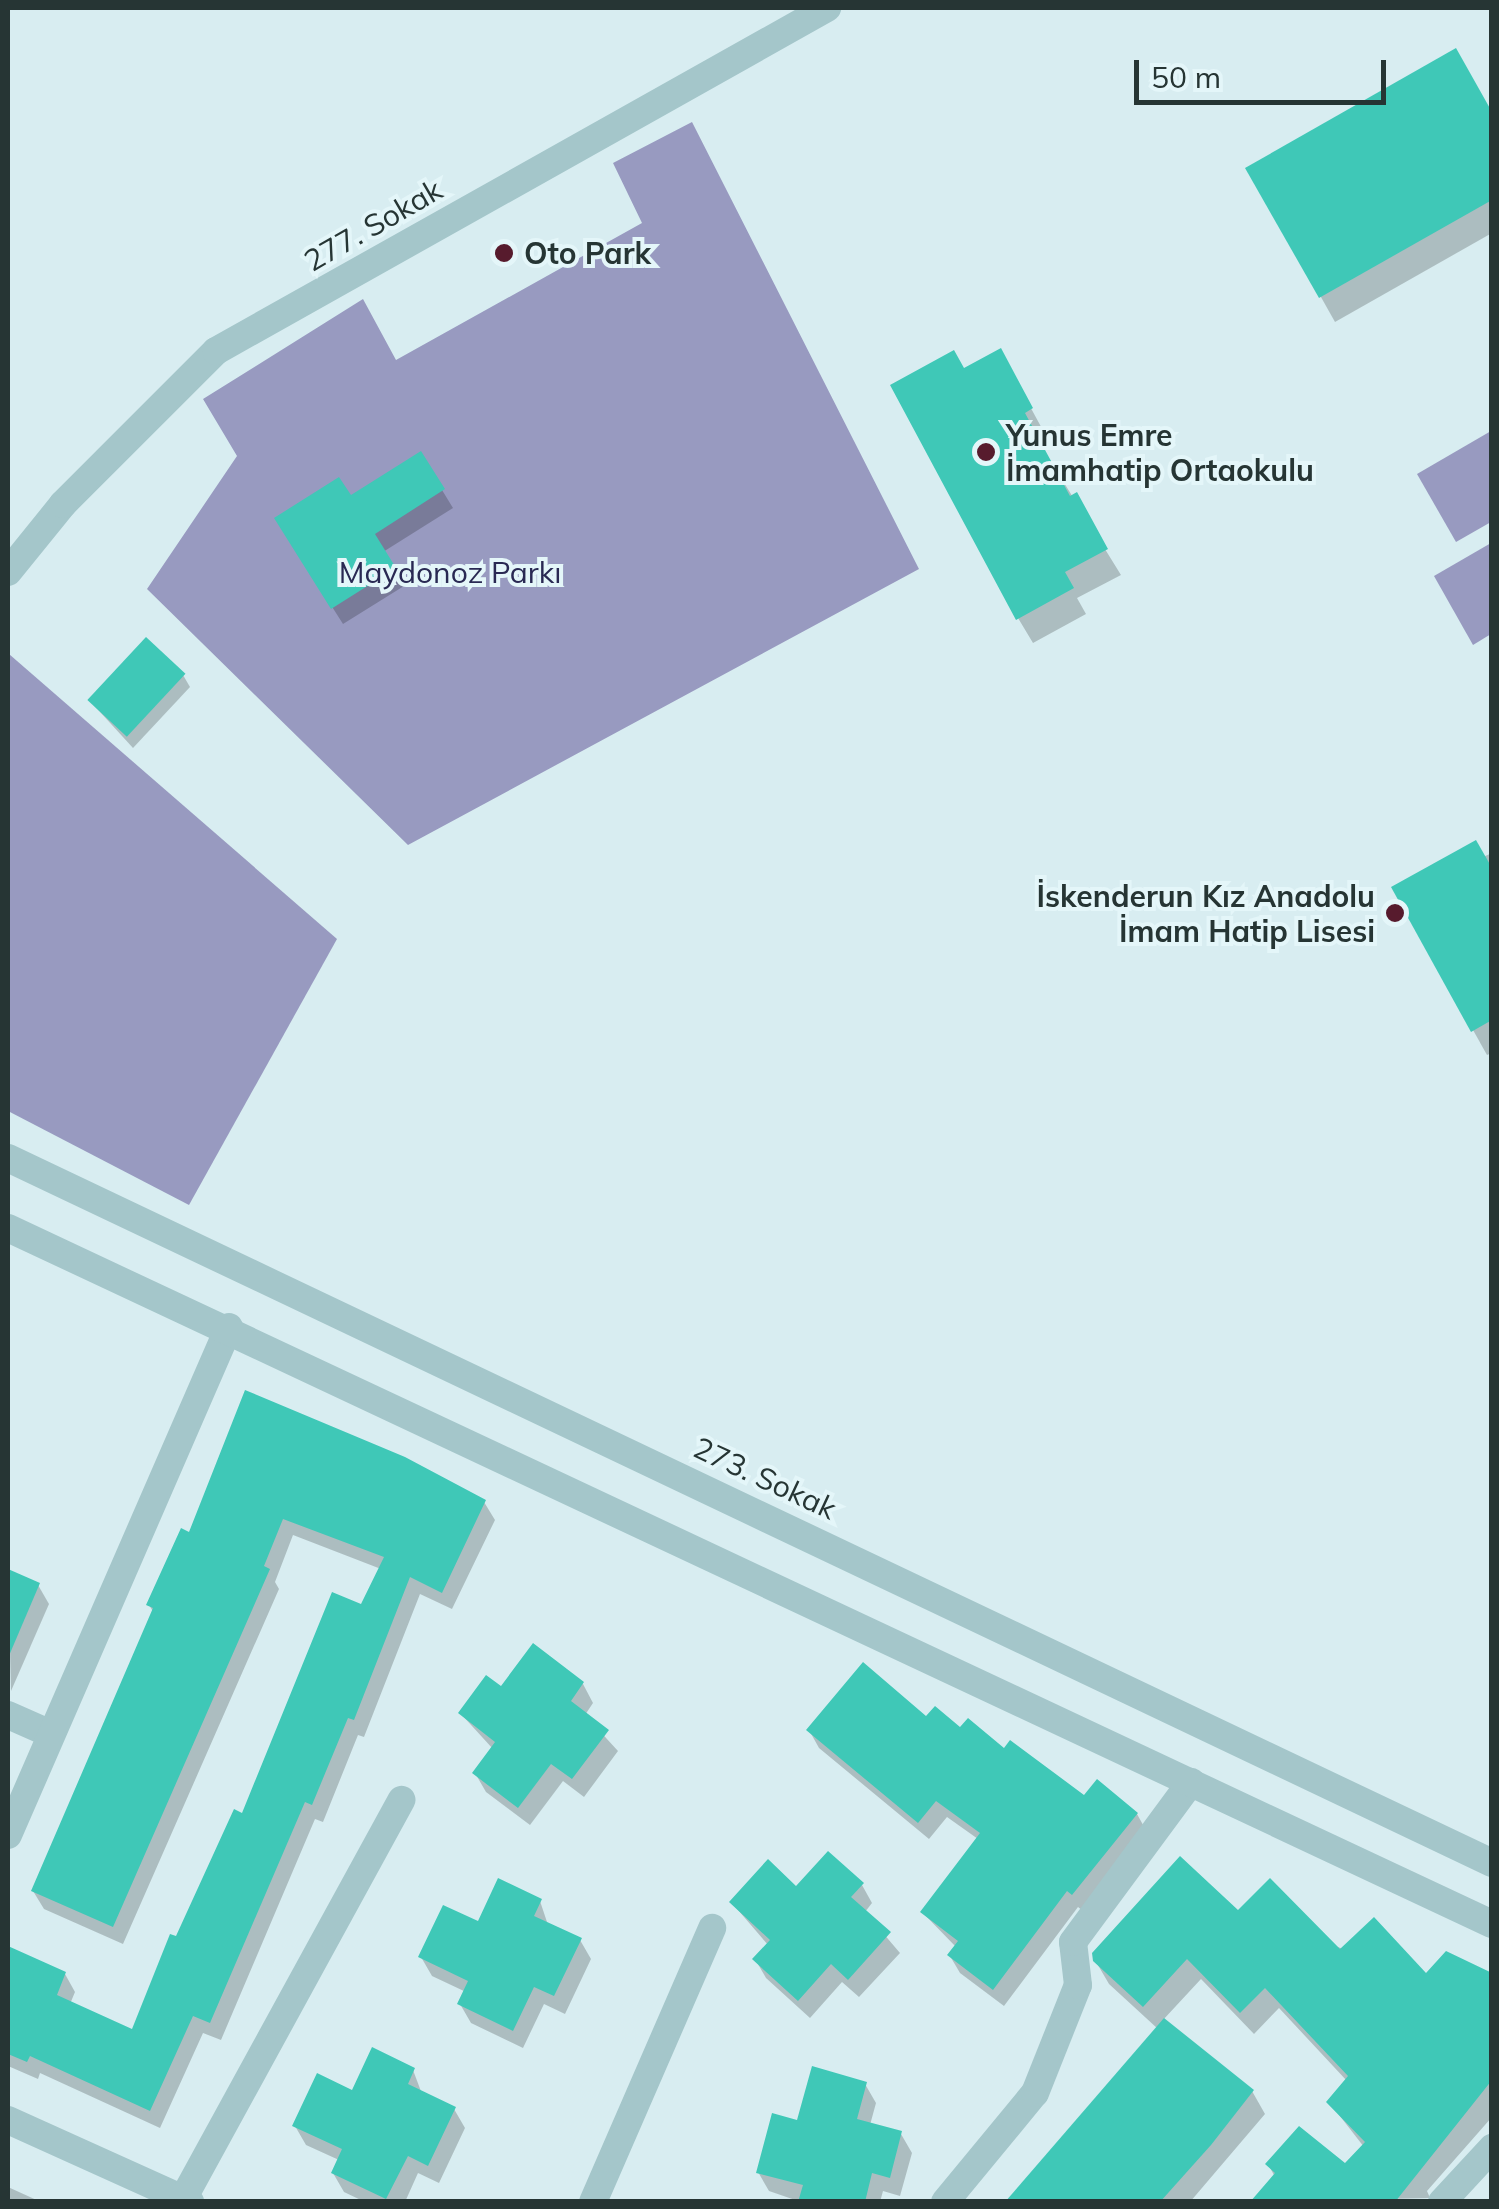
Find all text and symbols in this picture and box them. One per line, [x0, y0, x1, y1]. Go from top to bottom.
scale bar [1139, 40, 1392, 102]
text: 50 m [1151, 58, 1221, 96]
street label: 277. Sokak [298, 171, 448, 279]
place label: Oto Park [524, 235, 651, 271]
marker: Oto Park [493, 242, 515, 264]
place label: Yunus Emre İmamhatip Ortaokulu [1006, 417, 1314, 488]
marker: Yunus Emre İmamhatip Ortaokulu [975, 441, 997, 463]
park label: Maydonoz Parkı [339, 554, 561, 590]
place label: İskenderun Kız Anadolu İmam Hatip Lisesi [1037, 878, 1375, 948]
marker: İskenderun Kız Anadolu İmam Hatip Lisesi [1384, 902, 1406, 924]
street label: 273. Sokak [688, 1429, 842, 1527]

